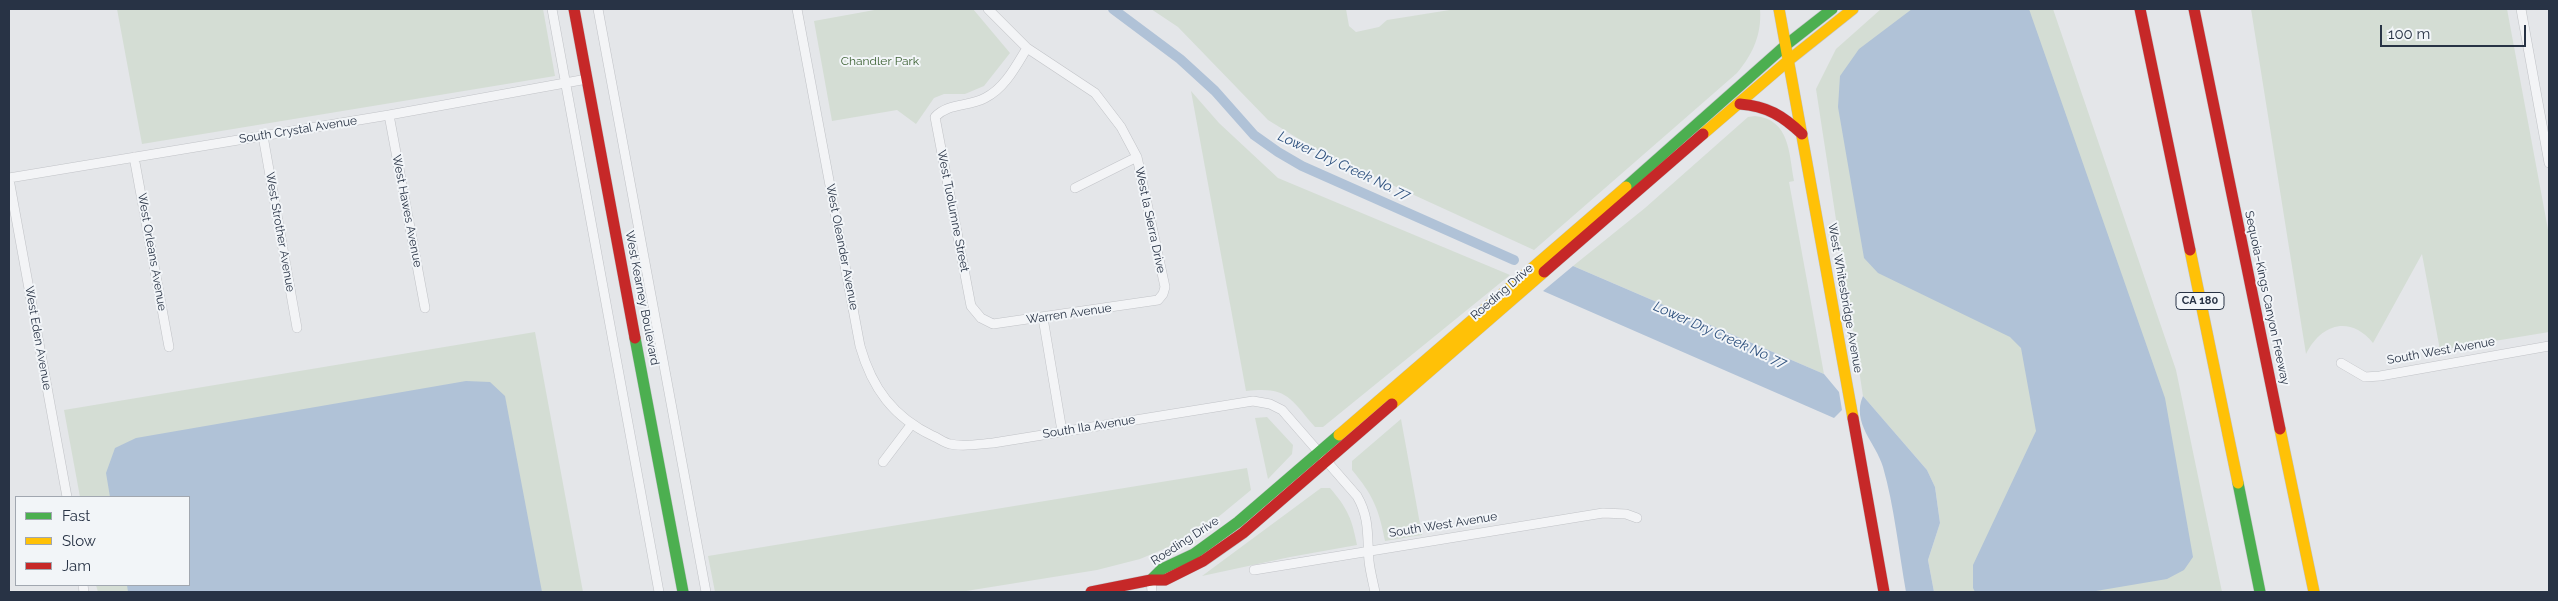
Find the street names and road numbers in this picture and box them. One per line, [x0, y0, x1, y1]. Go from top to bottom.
street label: South Crystal Avenue [238, 114, 358, 146]
street label: West Tuolumne Street [934, 149, 972, 273]
street label: West Hawes Avenue [389, 153, 425, 269]
street label: West la Sierra Drive [1132, 166, 1168, 274]
street label: West Strother Avenue [262, 171, 298, 293]
street label: West Oleander Avenue [823, 183, 861, 311]
street label: West Orleans Avenue [135, 192, 169, 312]
street label: Sequoia–Kings Canyon Freeway [2241, 210, 2293, 386]
street label: West Whitesbridge Avenue [1825, 222, 1865, 374]
street label: West Kearney Boulevard [622, 229, 662, 367]
street label: Roeding Drive [1468, 261, 1536, 323]
street label: West Eden Avenue [22, 285, 54, 391]
road number: CA 180 [2176, 292, 2224, 310]
street label: Warren Avenue [1025, 301, 1113, 327]
street label: South West Avenue [2386, 334, 2496, 368]
street label: South Ila Avenue [1042, 413, 1136, 441]
street label: South West Avenue [1388, 509, 1498, 541]
street label: Roeding Drive [1148, 514, 1222, 568]

